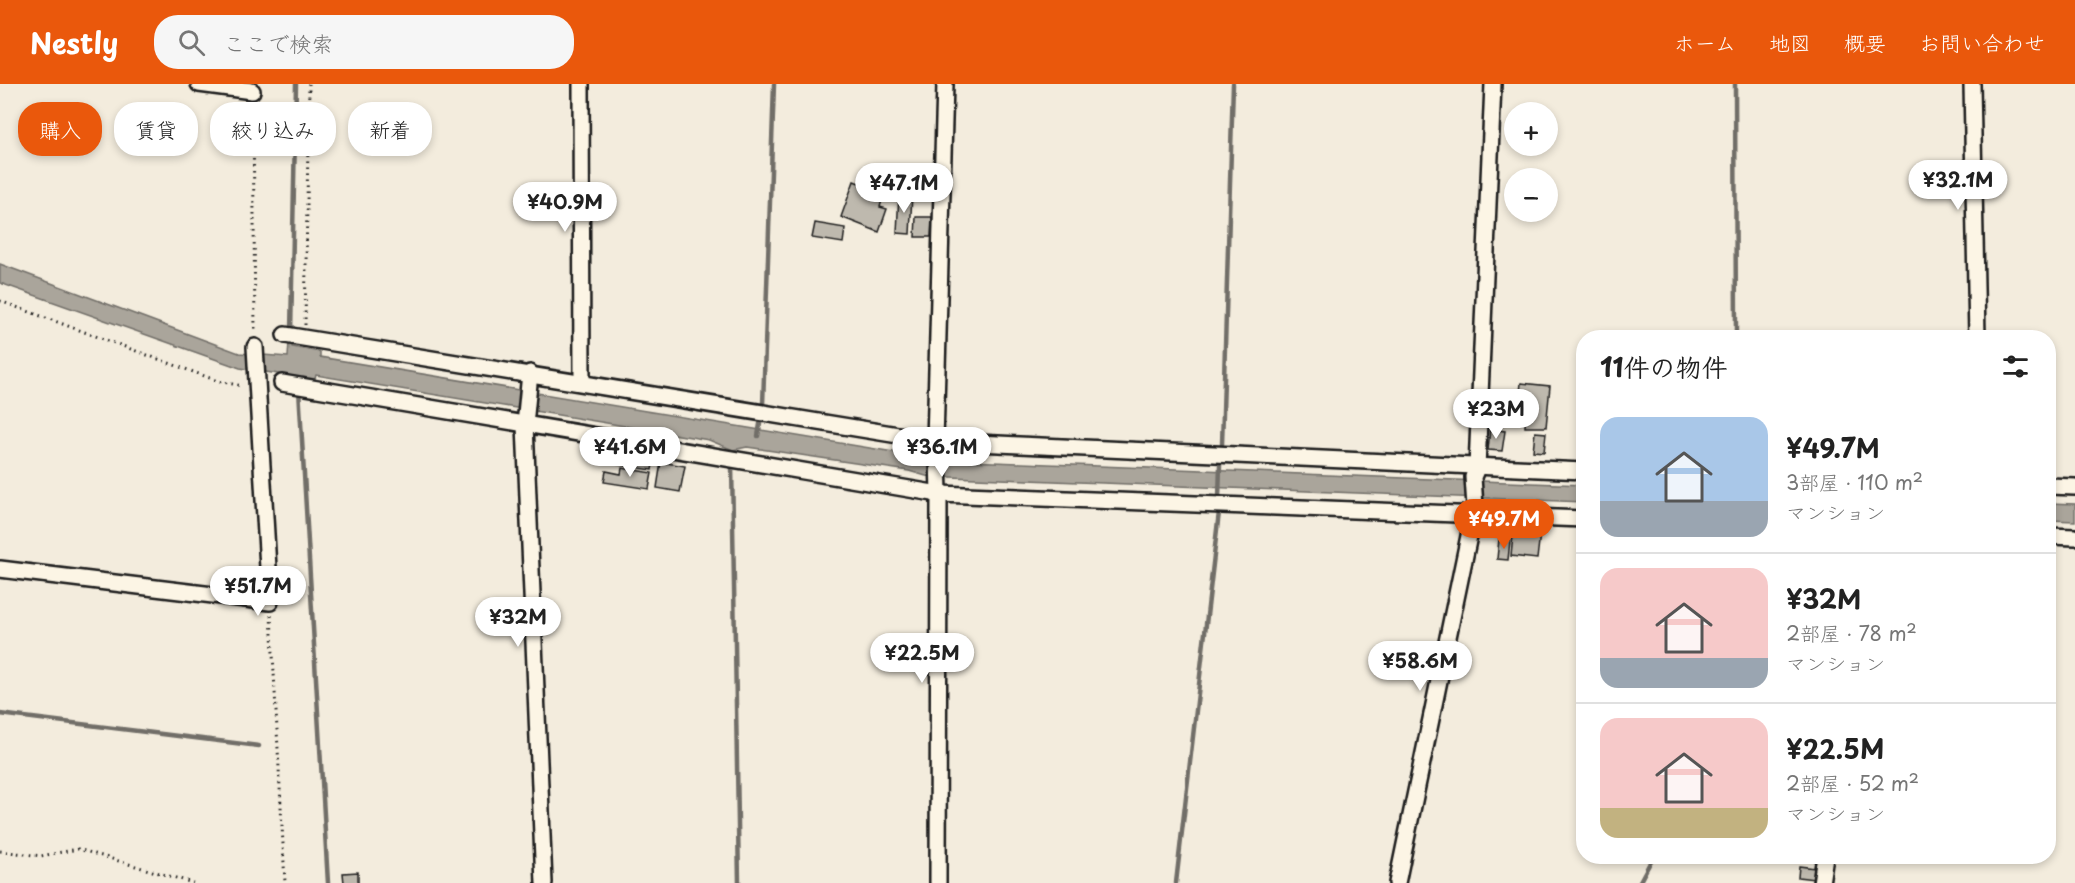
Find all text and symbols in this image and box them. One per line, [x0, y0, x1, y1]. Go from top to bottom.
search box [154, 15, 574, 69]
text: Nestly [30, 21, 118, 64]
icon: search [175, 26, 208, 59]
text: ここで検索 [223, 26, 333, 59]
text: ホーム [1674, 26, 1736, 58]
text: 地図 [1769, 26, 1811, 58]
text: 概要 [1844, 26, 1886, 58]
text: お問い合わせ [1919, 26, 2045, 58]
chip: 購入 [18, 102, 102, 156]
chip: 賃貸 [114, 102, 198, 156]
chip: 絞り込み [210, 102, 336, 156]
chip: 新着 [348, 102, 432, 156]
map controls [1504, 102, 1558, 222]
button: + [1504, 102, 1558, 156]
pin: ¥32.1M [1909, 160, 2007, 211]
pin: ¥47.1M [855, 163, 953, 214]
text: ¥32.1M [1922, 164, 1994, 194]
text: ¥47.1M [869, 167, 939, 197]
button: − [1504, 168, 1558, 222]
pin: ¥40.9M [516, 182, 614, 233]
text: ¥40.9M [527, 186, 603, 216]
text: 11件の物件 [1600, 347, 1728, 386]
icon: filters [1999, 350, 2032, 383]
pin: ¥23M [1460, 389, 1532, 440]
text: ¥23M [1467, 393, 1525, 423]
pin: ¥41.6M [581, 427, 679, 478]
pin: ¥36.1M [893, 427, 991, 478]
text: ¥49.7M [1786, 428, 1880, 467]
text: ¥41.6M [593, 431, 667, 461]
text: ¥36.1M [906, 431, 978, 461]
icon: home [1648, 441, 1720, 513]
text: 3部屋 · 110 m² [1786, 467, 1923, 497]
text: マンション [1786, 497, 1885, 527]
pin: ¥49.7M [1455, 499, 1553, 550]
text: ¥49.7M [1468, 503, 1540, 533]
pin: ¥51.7M [209, 566, 307, 617]
text: ¥51.7M [224, 570, 292, 600]
text: ¥32M [1786, 579, 1861, 618]
icon: home [1648, 592, 1720, 664]
pin: ¥32M [482, 597, 554, 648]
text: ¥32M [489, 601, 547, 631]
text: 2部屋 · 78 m² [1786, 618, 1917, 648]
pin: ¥22.5M [873, 633, 971, 684]
text: ¥22.5M [884, 637, 960, 667]
pin: ¥58.6M [1371, 641, 1469, 692]
text: ¥58.6M [1382, 645, 1458, 675]
text: マンション [1786, 648, 1885, 678]
text: ¥22.5M [1786, 729, 1884, 768]
icon: home [1648, 742, 1720, 814]
text: 2部屋 · 52 m² [1786, 768, 1919, 798]
text: マンション [1786, 798, 1885, 828]

